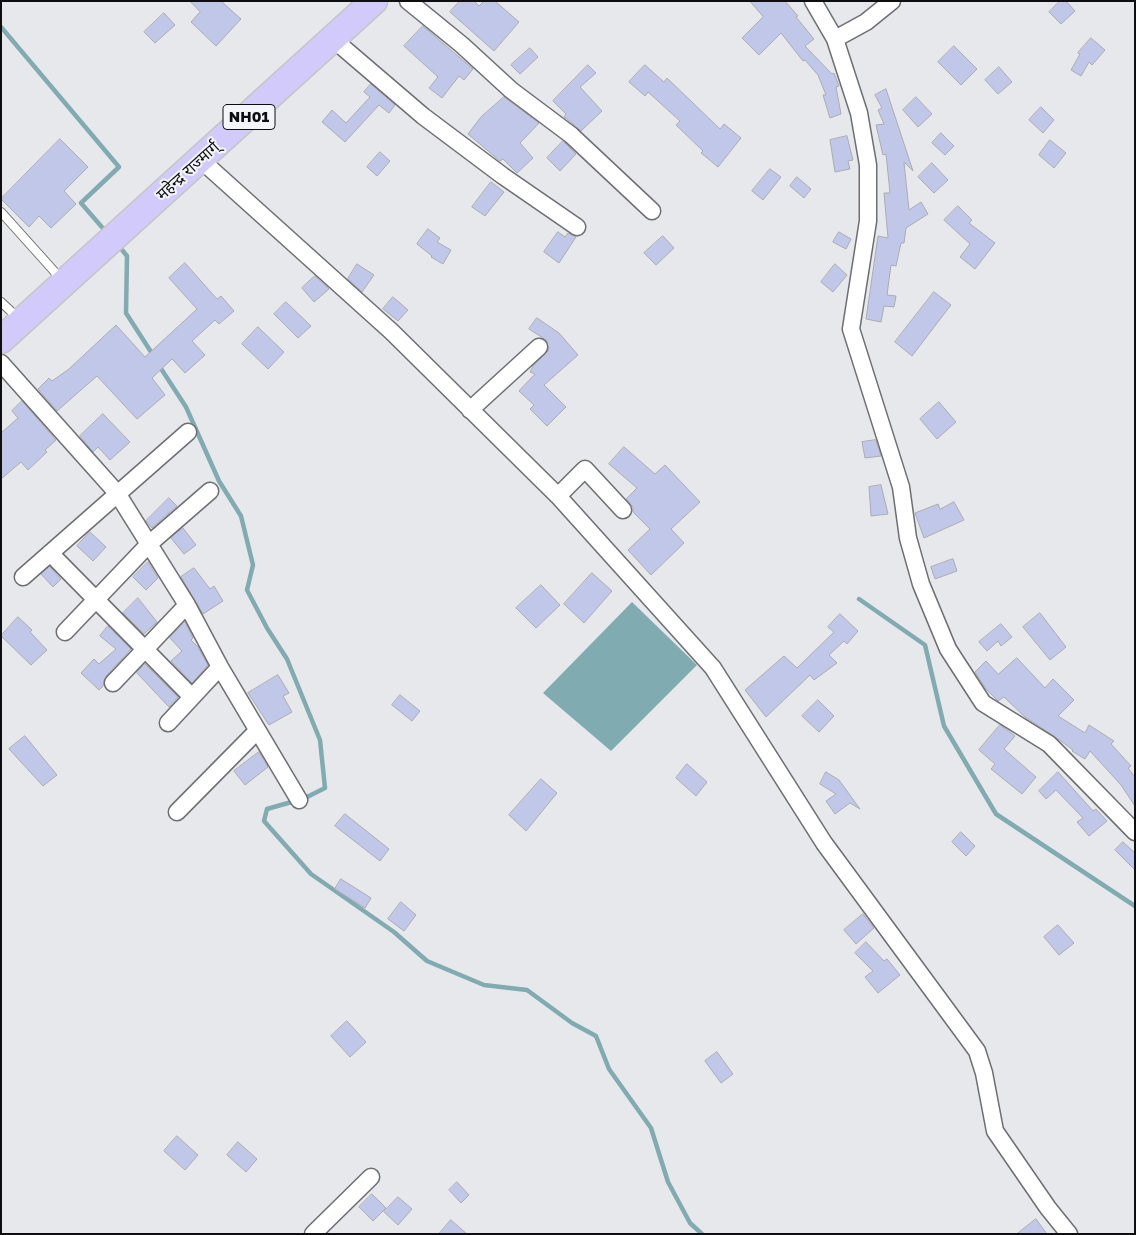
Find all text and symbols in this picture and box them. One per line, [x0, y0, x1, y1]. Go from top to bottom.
road number: NH01 [223, 104, 275, 130]
street label: महेन्द्र राज्मार्ग् [153, 138, 223, 204]

